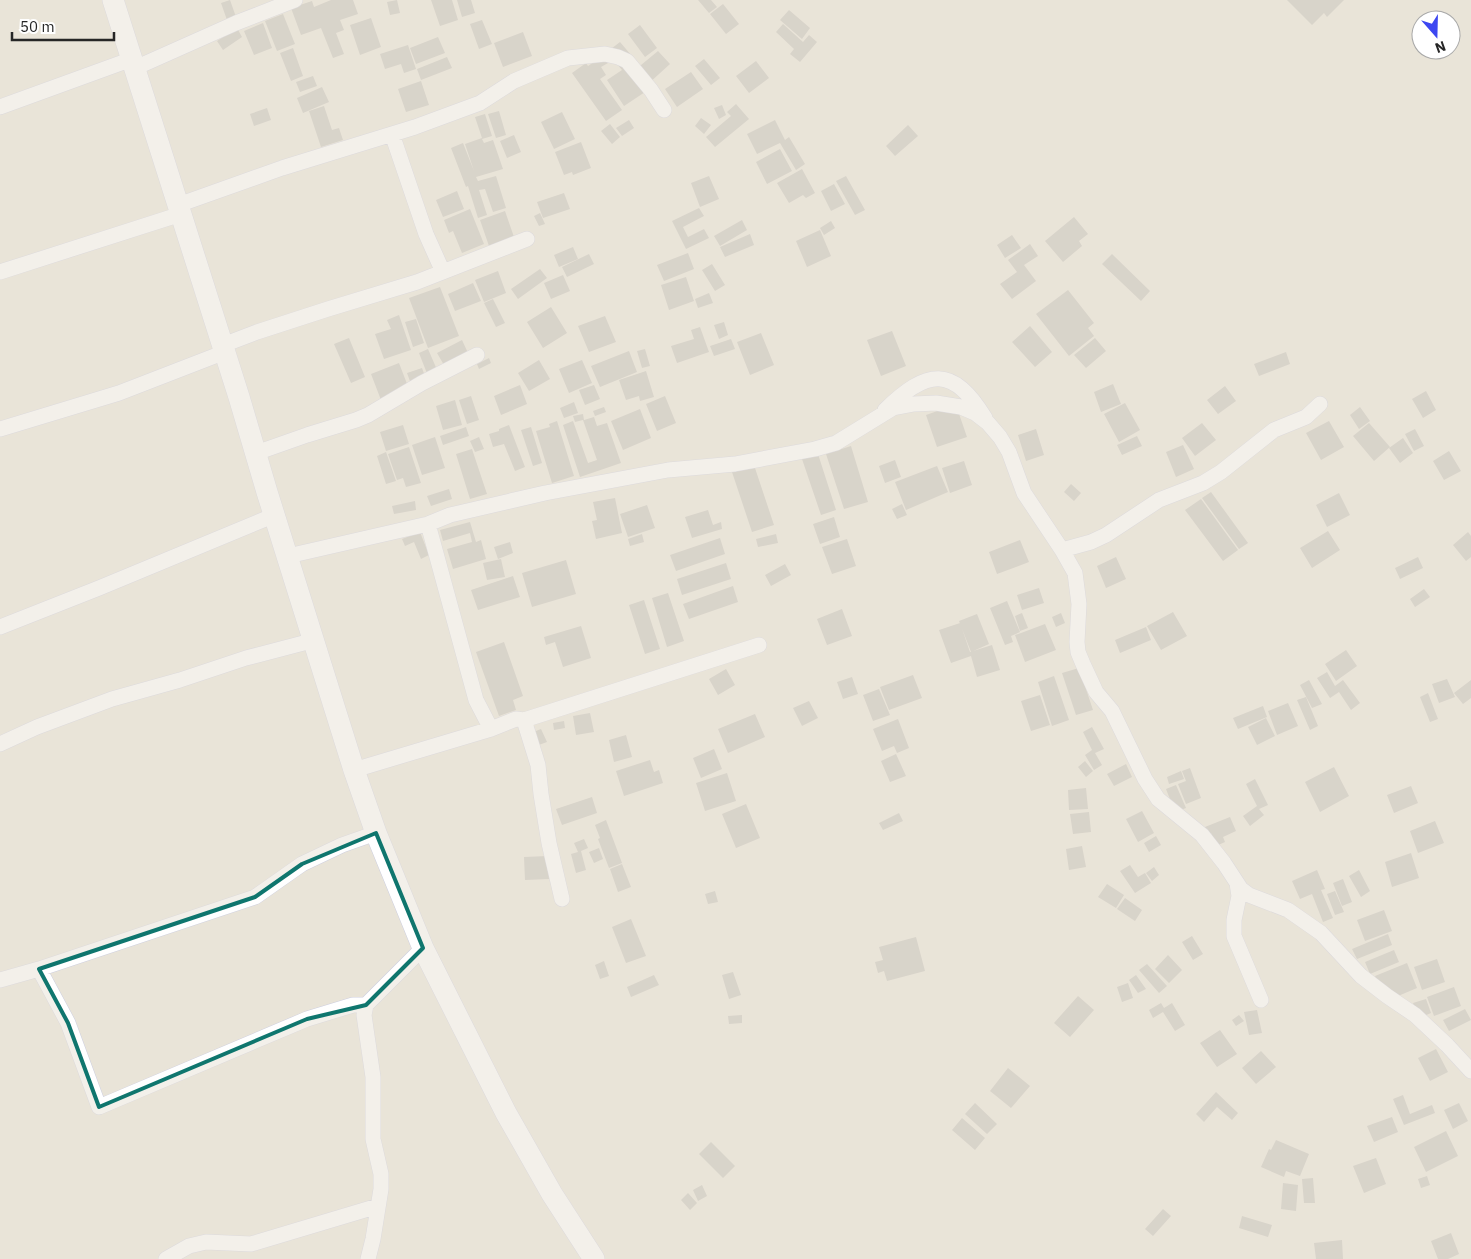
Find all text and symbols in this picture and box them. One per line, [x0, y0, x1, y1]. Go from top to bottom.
scale bar [12, 10, 115, 42]
north arrow [1411, 10, 1461, 60]
text: 50 m [20, 17, 55, 36]
text: N [1433, 37, 1448, 57]

